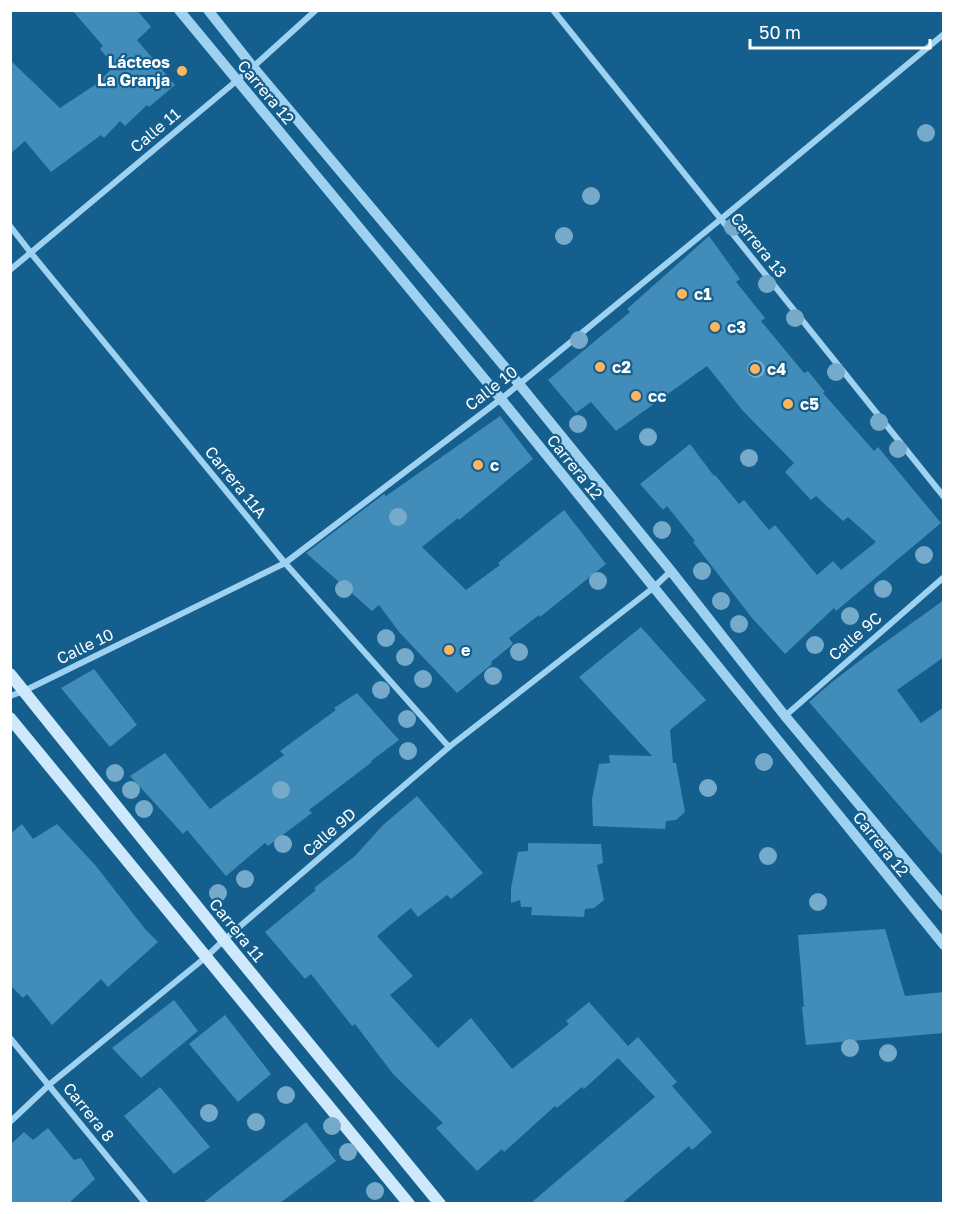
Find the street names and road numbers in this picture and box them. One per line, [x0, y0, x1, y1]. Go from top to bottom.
street label: Carrera 12 [233, 56, 299, 128]
street label: Calle 11 [126, 103, 184, 157]
street label: Carrera 13 [727, 208, 791, 282]
street label: Calle 10 [461, 361, 521, 415]
street label: Carrera 12 [543, 431, 607, 503]
street label: Carrera 11A [201, 442, 271, 522]
street label: Calle 9C [824, 607, 886, 664]
street label: Calle 10 [53, 624, 117, 668]
street label: Calle 9D [298, 803, 360, 861]
street label: Carrera 12 [849, 808, 913, 880]
street label: Carrera 11 [205, 894, 269, 966]
street label: Carrera 8 [59, 1078, 119, 1146]

